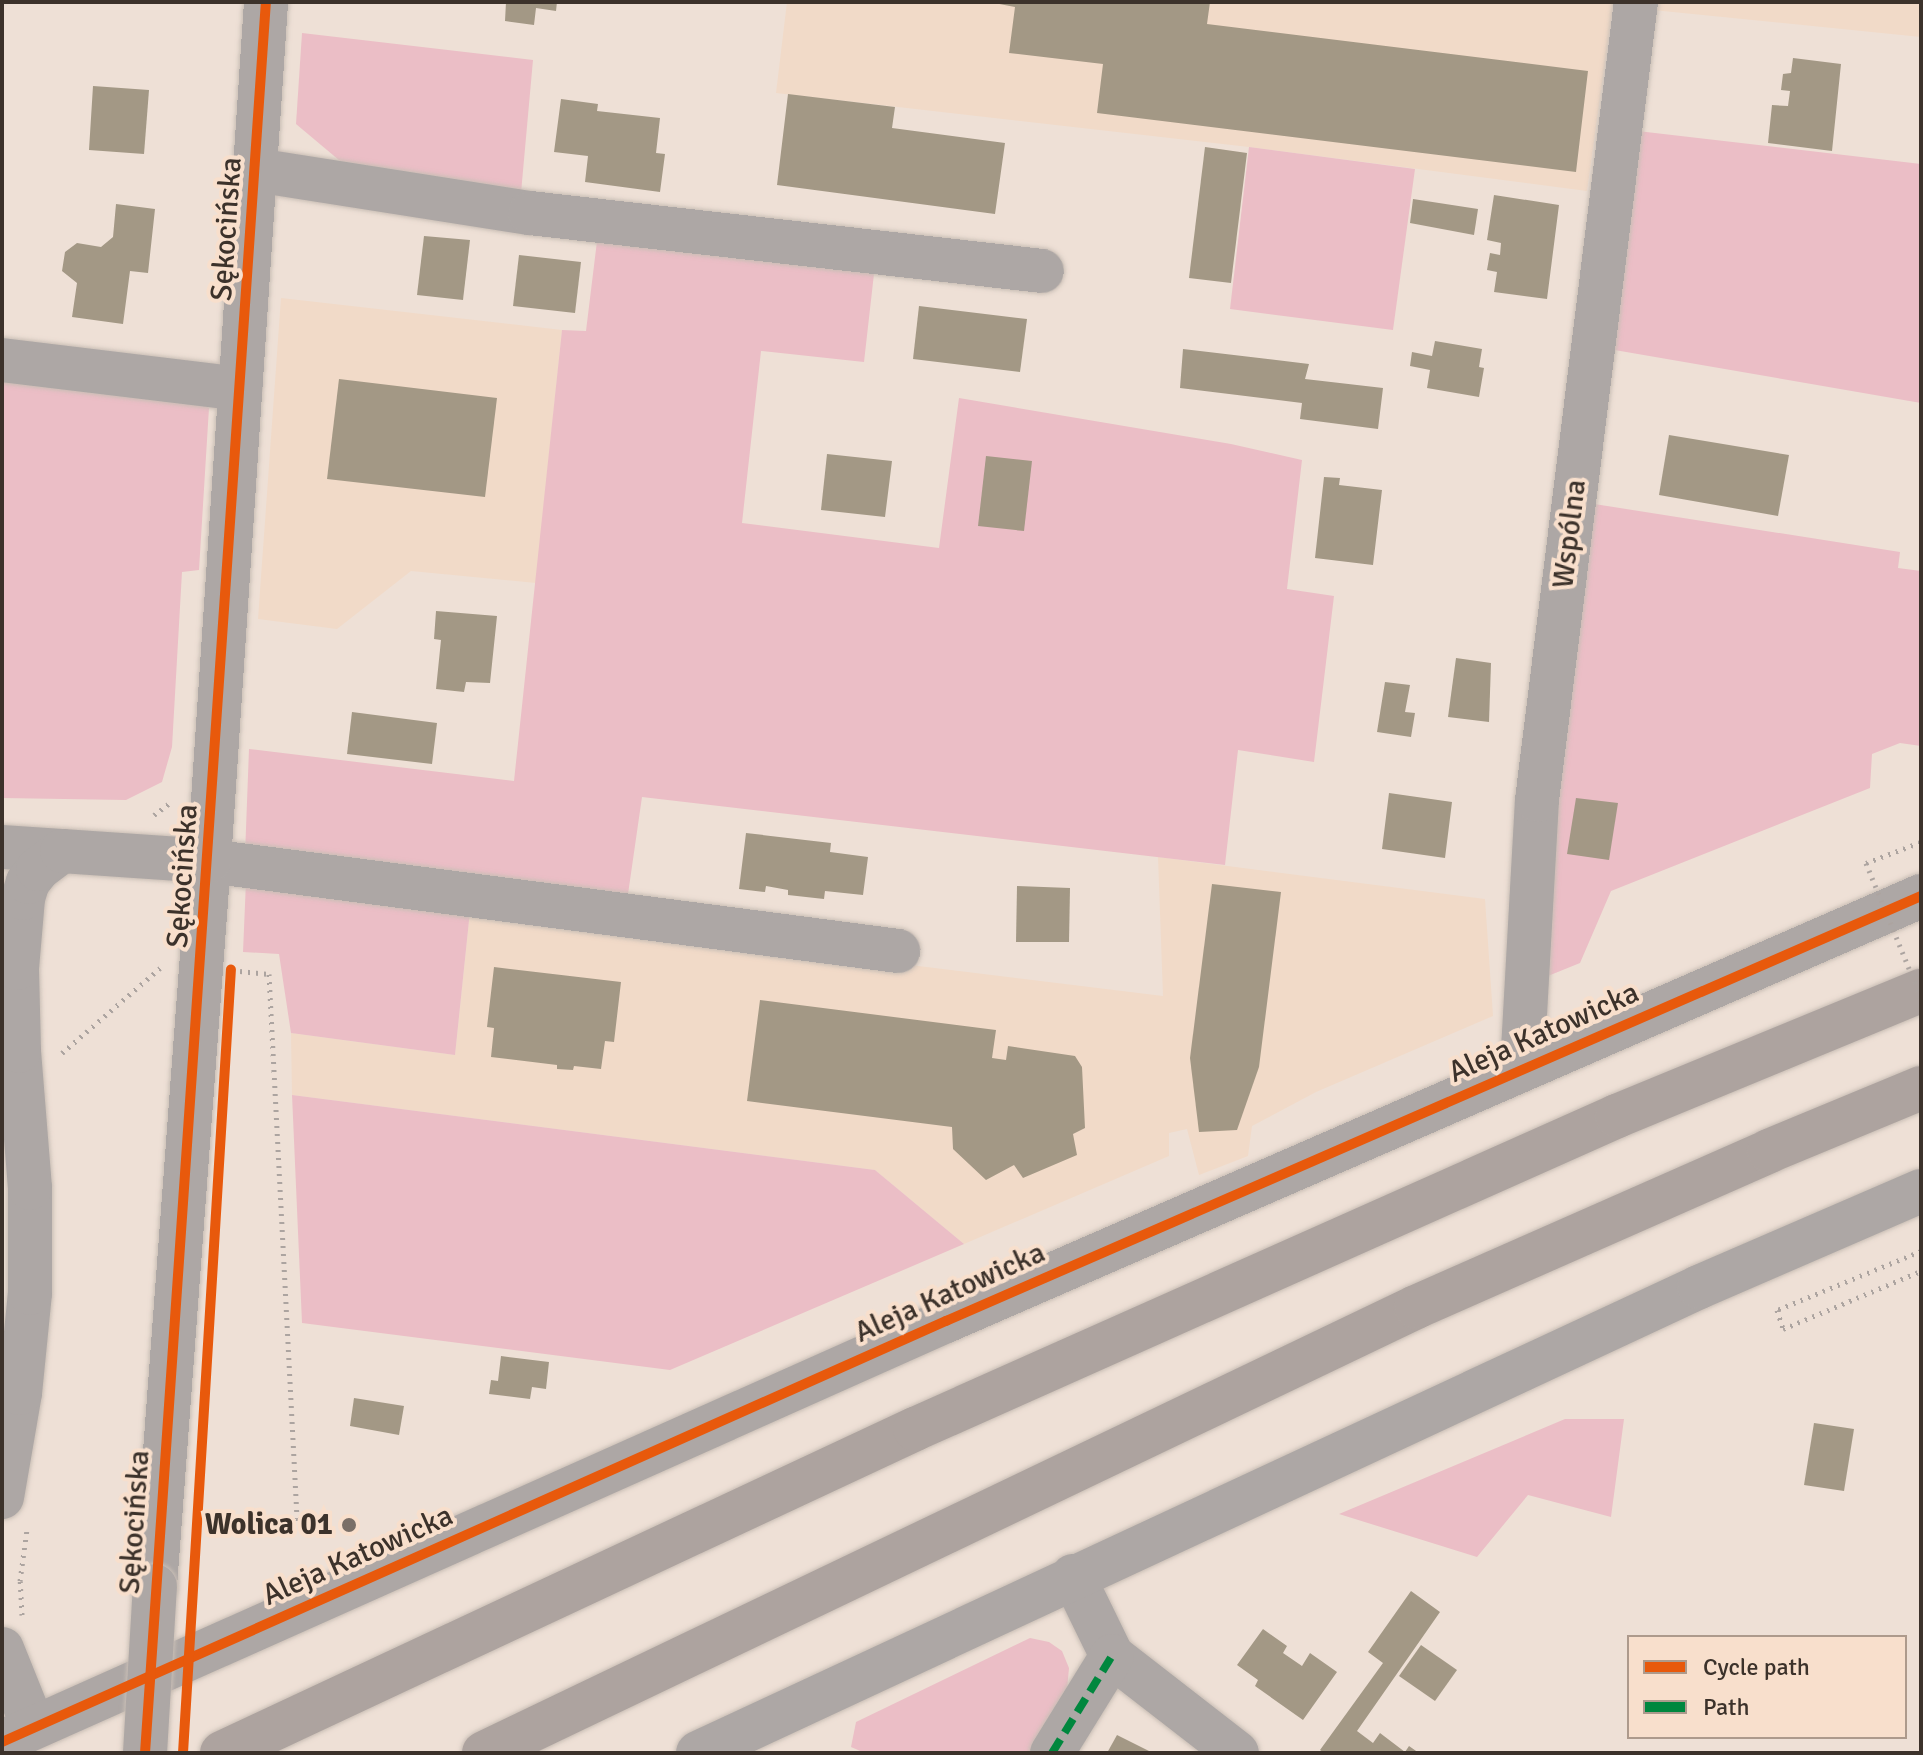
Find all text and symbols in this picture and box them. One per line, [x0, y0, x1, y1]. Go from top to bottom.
street label: Sękocińska [204, 156, 250, 302]
street label: Wspólna [1545, 477, 1595, 591]
street label: Sękocińska [160, 803, 206, 949]
street label: Aleja Katowicka [1443, 975, 1645, 1091]
street label: Aleja Katowicka [849, 1235, 1051, 1351]
street label: Sękocińska [112, 1449, 158, 1595]
street label: Aleja Katowicka [257, 1498, 459, 1614]
place label: Wolica 01 [205, 1507, 333, 1543]
marker: Wolica 01 [340, 1516, 358, 1534]
legend [1627, 1635, 1907, 1739]
text: Cycle path [1703, 1652, 1810, 1682]
text: Path [1703, 1692, 1749, 1722]

